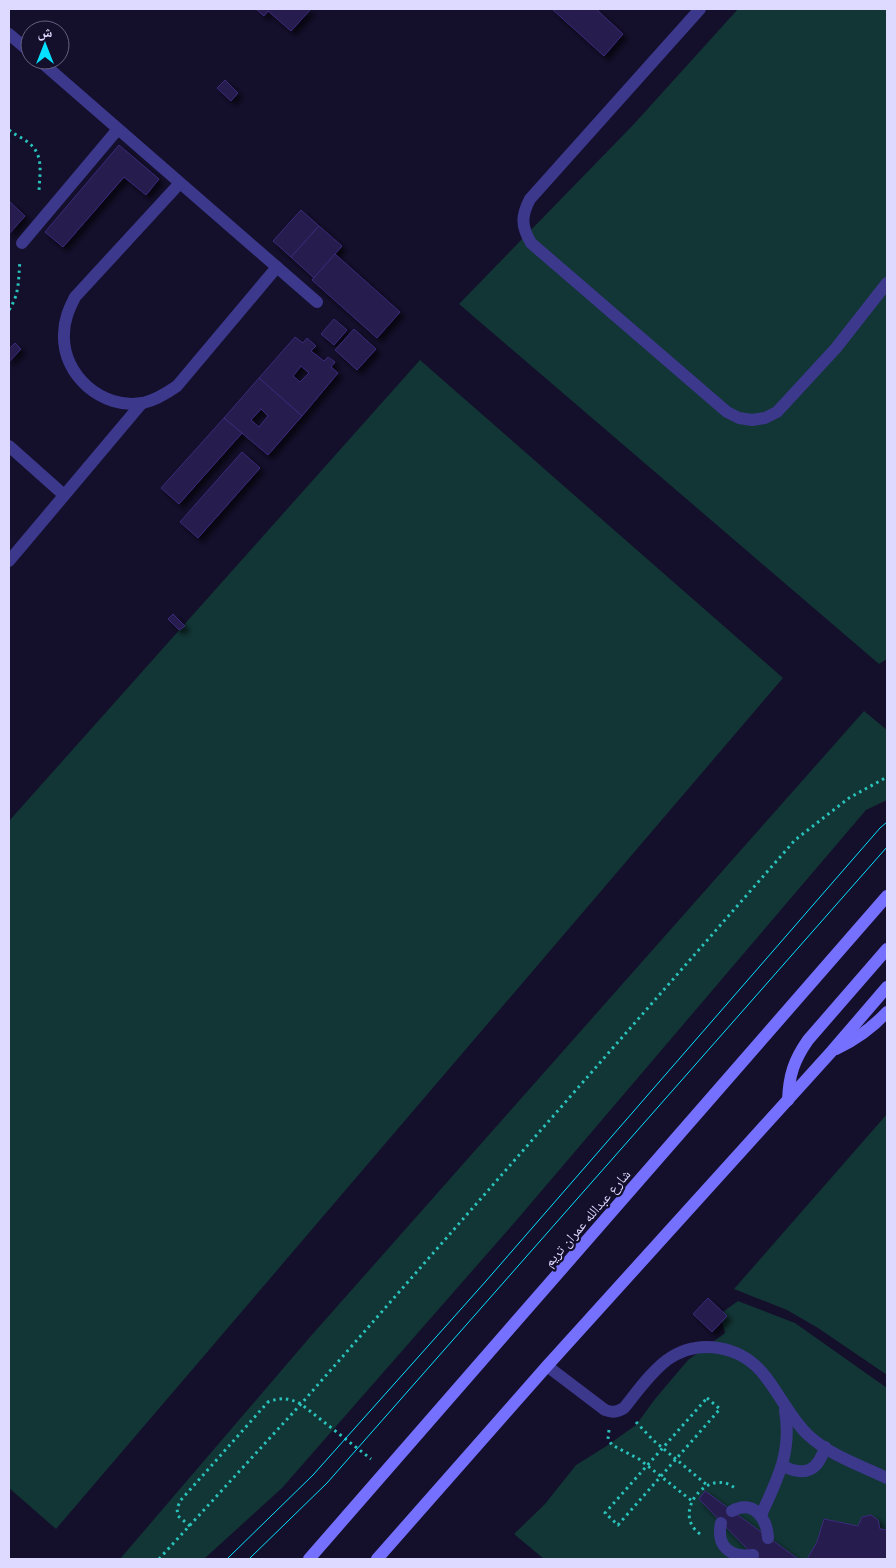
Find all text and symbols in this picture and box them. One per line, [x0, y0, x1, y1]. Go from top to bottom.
north arrow [20, 20, 70, 70]
text: ش [38, 24, 53, 41]
street label: شارع عبدالله عمران تريم [540, 1166, 635, 1271]

